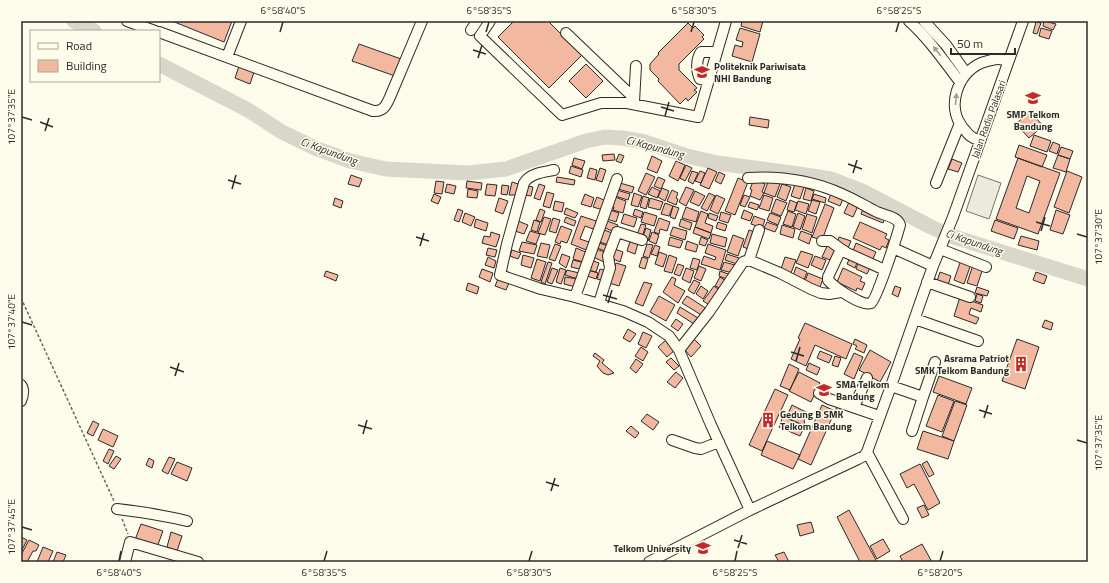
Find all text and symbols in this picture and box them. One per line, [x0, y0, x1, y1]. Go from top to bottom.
text: 6°58'40"S [261, 3, 305, 18]
text: 6°58'35"S [467, 3, 511, 18]
text: 6°58'30"S [672, 3, 716, 18]
text: 6°58'25"S [877, 3, 921, 18]
legend [30, 30, 160, 82]
scale bar [951, 30, 1015, 56]
text: 50 m [957, 34, 983, 53]
text: Road [66, 36, 92, 55]
one-way arrow [932, 45, 941, 56]
text: Building [66, 56, 107, 75]
place label: Politeknik Pariwisata NHI Bandung [714, 59, 806, 86]
school or university icon: Politeknik Pariwisata NHI Bandung [693, 63, 711, 81]
street label: Jalan Radio Palasari [967, 78, 1010, 160]
text: 107°37'35"E [4, 88, 19, 145]
school or university icon: SMP Telkom Bandung [1024, 89, 1042, 107]
one-way arrow [953, 93, 959, 105]
place label: SMP Telkom Bandung [1006, 107, 1060, 134]
water label: Ci Kapundung [624, 132, 687, 163]
water label: Ci Kapundung [298, 133, 361, 169]
text: 107°37'30"E [1091, 208, 1106, 265]
water label: Ci Kapundung [943, 225, 1006, 260]
text: 107°37'40"E [4, 293, 19, 350]
place label: Asrama Patriot SMK Telkom Bandung [915, 351, 1010, 378]
building icon: Asrama Patriot SMK Telkom Bandung [1012, 355, 1030, 373]
place label: SMA Telkom Bandung [836, 377, 889, 404]
school or university icon: SMA Telkom Bandung [815, 381, 833, 399]
place label: Gedung B SMK Telkom Bandung [780, 407, 853, 434]
building icon: Gedung B SMK Telkom Bandung [759, 411, 777, 429]
text: 107°37'35"E [1091, 414, 1106, 471]
text: 107°37'45"E [4, 498, 19, 555]
school or university icon: Telkom University [694, 539, 712, 557]
place label: Telkom University [613, 541, 691, 556]
text: 6°58'40"S [97, 565, 141, 580]
text: 6°58'35"S [302, 565, 346, 580]
text: 6°58'30"S [507, 565, 551, 580]
text: 6°58'25"S [713, 565, 757, 580]
text: 6°58'20"S [918, 565, 962, 580]

